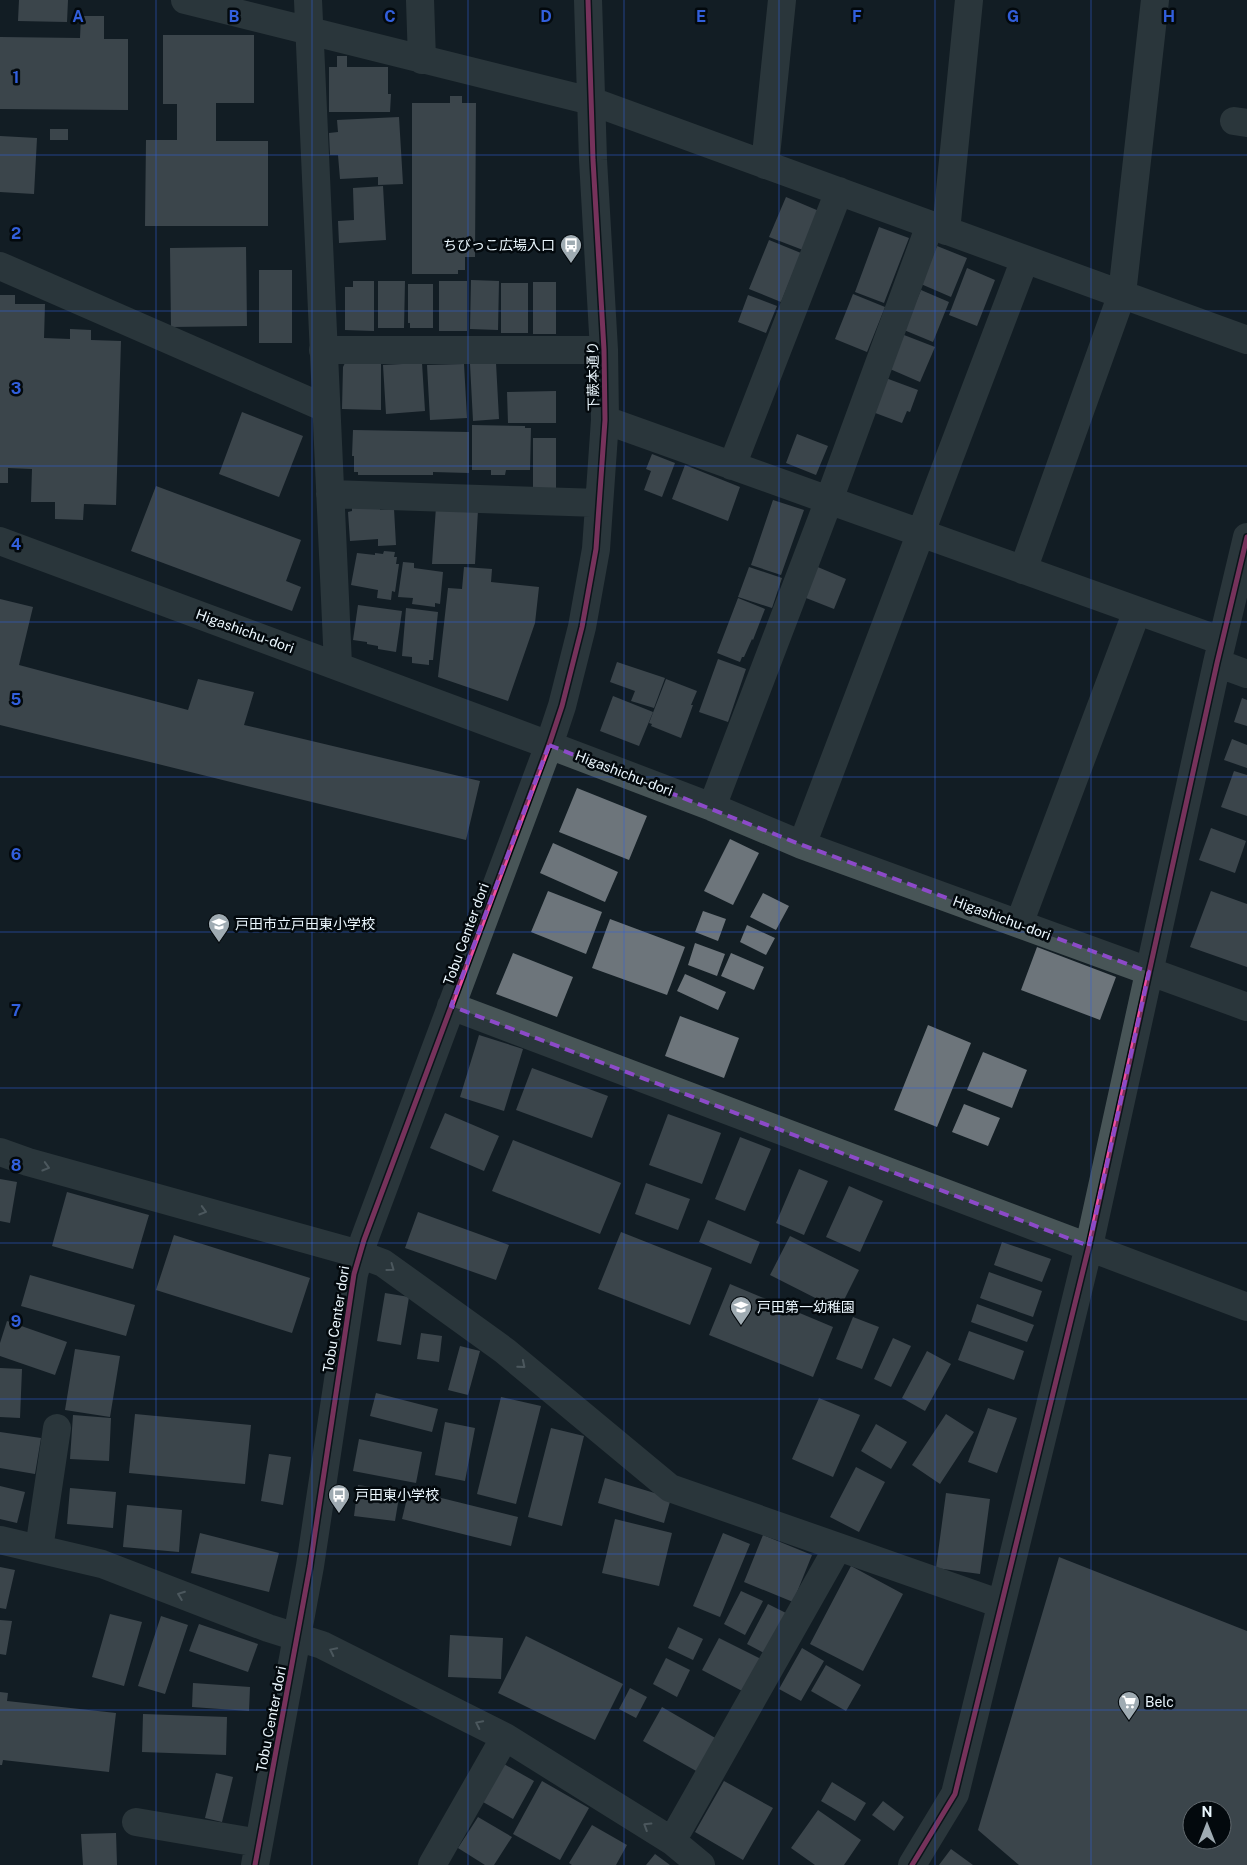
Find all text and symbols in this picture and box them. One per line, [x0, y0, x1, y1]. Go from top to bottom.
text: A [72, 7, 84, 26]
text: B [229, 7, 240, 26]
text: C [384, 7, 396, 26]
text: D [540, 7, 552, 26]
text: E [696, 7, 706, 26]
text: F [852, 7, 862, 26]
text: G [1007, 7, 1019, 26]
text: H [1163, 7, 1175, 26]
text: 1 [13, 68, 19, 87]
text: 2 [11, 224, 21, 243]
bus stop icon: ちびっこ広場入口 [559, 233, 583, 264]
place label: ちびっこ広場入口 [443, 237, 555, 253]
street label: 下蕨本通り [584, 341, 602, 411]
text: 3 [11, 379, 21, 398]
text: 4 [11, 535, 22, 554]
street label: Higashichu-dori [194, 606, 296, 656]
text: 5 [11, 690, 22, 709]
street label: Higashichu-dori [573, 747, 675, 799]
text: 6 [11, 845, 21, 864]
street label: Tobu Center dori [440, 881, 492, 987]
street label: Higashichu-dori [951, 893, 1053, 943]
school or university icon: 戸田市立戸田東小学校 [207, 912, 231, 943]
place label: 戸田市立戸田東小学校 [235, 916, 375, 932]
text: 7 [11, 1001, 21, 1020]
text: 8 [11, 1156, 22, 1175]
one-way arrow [42, 1161, 51, 1172]
one-way arrow [198, 1205, 206, 1215]
one-way arrow [385, 1263, 394, 1271]
street label: Tobu Center dori [320, 1265, 352, 1373]
school or university icon: 戸田第一幼稚園 [729, 1295, 753, 1326]
place label: 戸田第一幼稚園 [757, 1299, 855, 1315]
text: 9 [11, 1312, 21, 1331]
one-way arrow [516, 1359, 525, 1368]
bus stop icon: 戸田東小学校 [327, 1483, 351, 1514]
place label: 戸田東小学校 [355, 1487, 439, 1503]
one-way arrow [177, 1590, 186, 1601]
one-way arrow [329, 1647, 338, 1657]
street label: Tobu Center dori [253, 1665, 289, 1773]
supermarket icon: Belc [1117, 1690, 1141, 1721]
place label: Belc [1145, 1694, 1174, 1710]
one-way arrow [475, 1720, 484, 1730]
north arrow [1182, 1800, 1232, 1850]
text: N [1202, 1804, 1212, 1820]
one-way arrow [644, 1822, 653, 1832]

